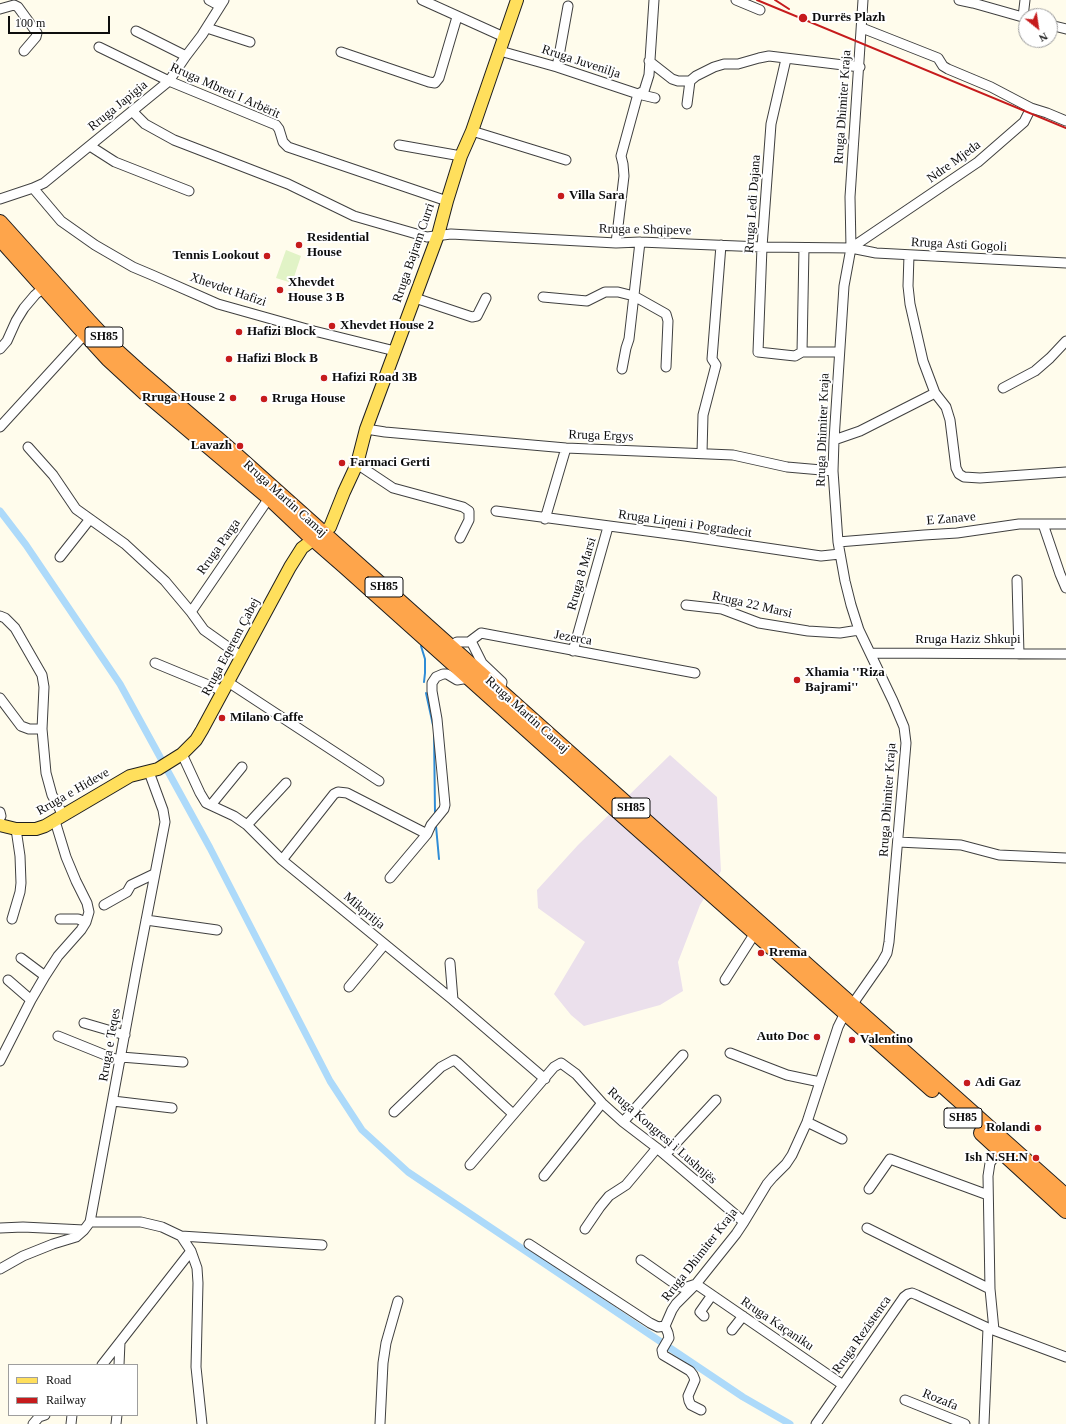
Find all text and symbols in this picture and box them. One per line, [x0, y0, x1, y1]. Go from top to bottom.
scale bar [10, 8, 112, 34]
north arrow [1018, 8, 1058, 48]
place label: Durrës Plazh [812, 10, 885, 26]
marker: Durrës Plazh [797, 12, 809, 24]
text: 100 m [15, 16, 45, 30]
text: N [1037, 30, 1050, 45]
street label: Rruga Juvenilja [540, 42, 622, 82]
street label: Rruga Dhimiter Kraja [831, 50, 855, 164]
street label: Rruga Mbreti I Arbërit [168, 60, 282, 122]
street label: Rruga Japigia [85, 77, 151, 135]
street label: Ndre Mjeda [924, 137, 984, 187]
street label: Rruga Ledi Dajana [742, 154, 764, 254]
place label: Villa Sara [569, 188, 624, 204]
marker: Villa Sara [556, 191, 566, 201]
street label: Rruga Bajram Curri [390, 201, 438, 305]
street label: Rruga e Shqipeve [599, 221, 691, 239]
place label: Residential House [307, 230, 369, 261]
street label: Rruga Asti Gogoli [911, 235, 1007, 255]
marker: Residential House [294, 240, 304, 250]
place label: Tennis Lookout [172, 248, 259, 264]
marker: Tennis Lookout [262, 251, 272, 261]
street label: Xhevdet Hafizi [188, 270, 268, 310]
place label: Xhevdet House 3 B [288, 275, 344, 306]
marker: Xhevdet House 3 B [275, 285, 285, 295]
place label: Xhevdet House 2 [340, 318, 434, 334]
marker: Xhevdet House 2 [327, 321, 337, 331]
place label: Hafizi Block [247, 324, 316, 340]
road number: SH85 [85, 327, 123, 347]
marker: Hafizi Block [234, 327, 244, 337]
place label: Hafizi Block B [237, 351, 318, 367]
marker: Hafizi Block B [224, 354, 234, 364]
place label: Hafizi Road 3B [332, 370, 417, 386]
marker: Hafizi Road 3B [319, 373, 329, 383]
street label: Rruga Dhimiter Kraja [813, 373, 833, 487]
place label: Rruga House 2 [142, 390, 225, 406]
place label: Rruga House [272, 391, 345, 407]
marker: Rruga House 2 [228, 393, 238, 403]
marker: Rruga House [259, 394, 269, 404]
street label: Rruga Ergys [568, 427, 634, 445]
place label: Lavazh [191, 438, 232, 454]
marker: Lavazh [235, 441, 245, 451]
place label: Farmaci Gerti [350, 455, 430, 471]
street label: Rruga Martin Camaj [240, 457, 330, 541]
marker: Farmaci Gerti [337, 458, 347, 468]
street label: Rruga Liqeni i Pogradecit [617, 507, 753, 541]
street label: E Zanave [926, 509, 976, 529]
street label: Rruga Parga [194, 516, 244, 578]
street label: Rruga 8 Marsi [564, 536, 600, 612]
road number: SH85 [365, 577, 403, 597]
street label: Rruga 22 Marsi [710, 588, 794, 622]
street label: Rruga Eqerem Çabej [199, 595, 263, 699]
street label: Jezerca [553, 627, 593, 649]
street label: Rruga Haziz Shkupi [915, 632, 1021, 648]
place label: Xhamia ''Riza Bajrami'' [805, 665, 885, 696]
street label: Rruga Martin Camaj [482, 673, 572, 757]
marker: Xhamia ''Riza Bajrami'' [792, 675, 802, 685]
place label: Milano Caffe [230, 710, 303, 726]
marker: Milano Caffe [217, 713, 227, 723]
street label: Rruga Dhimiter Kraja [876, 743, 900, 857]
street label: Rruga e Hideve [34, 765, 112, 819]
road number: SH85 [612, 798, 650, 818]
street label: Mikpritja [340, 889, 388, 933]
place label: Rrema [769, 945, 807, 961]
marker: Rrema [756, 948, 766, 958]
street label: Rruga e Teqes [96, 1007, 124, 1083]
place label: Auto Doc [757, 1029, 809, 1045]
marker: Auto Doc [812, 1032, 822, 1042]
place label: Valentino [860, 1032, 913, 1048]
marker: Valentino [847, 1035, 857, 1045]
place label: Adi Gaz [975, 1075, 1021, 1091]
marker: Adi Gaz [962, 1078, 972, 1088]
street label: Rruga Kongresi i Lushnjës [604, 1084, 720, 1188]
road number: SH85 [944, 1108, 982, 1128]
place label: Rolandi [986, 1120, 1030, 1136]
marker: Rolandi [1033, 1123, 1043, 1133]
place label: Ish N.SH.N [965, 1150, 1028, 1166]
marker: Ish N.SH.N [1031, 1153, 1041, 1163]
street label: Rruga Dhimiter Kraja [659, 1205, 741, 1305]
street label: Rruga Rezistenca [829, 1293, 895, 1377]
street label: Rruga Kaçaniku [737, 1294, 817, 1354]
legend [8, 1364, 138, 1416]
text: Road [46, 1373, 71, 1387]
street label: Rozafa [920, 1386, 960, 1414]
text: Railway [46, 1393, 86, 1407]

